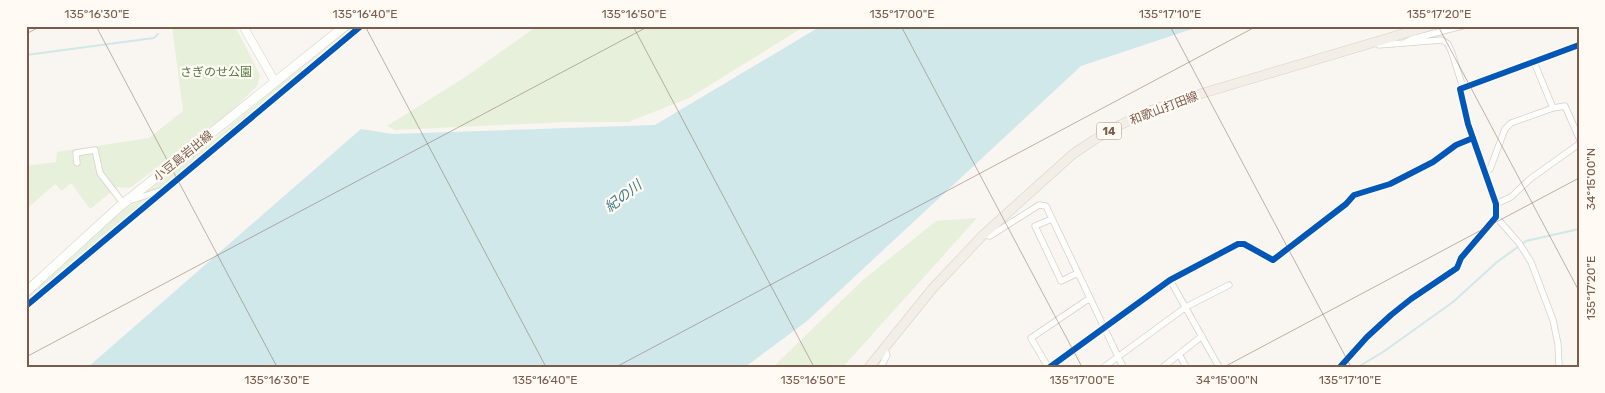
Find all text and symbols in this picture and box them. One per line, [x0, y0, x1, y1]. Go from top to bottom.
text: 135°16'30"E [64, 7, 130, 21]
text: 135°16'40"E [333, 7, 397, 21]
text: 135°16'50"E [601, 7, 667, 21]
text: 135°17'00"E [869, 7, 935, 21]
text: 135°17'10"E [1139, 7, 1201, 21]
text: 135°17'20"E [1407, 7, 1471, 21]
park label: さぎのせ公園 [180, 65, 252, 79]
street label: 和歌山打田線 [1128, 89, 1200, 127]
road number: 14 [1096, 122, 1122, 140]
street label: 小豆島岩出線 [151, 128, 215, 184]
text: 34°15'00"N [1584, 148, 1598, 210]
water label: 紀の川 [602, 176, 647, 216]
text: 135°17'20"E [1584, 256, 1598, 320]
text: 135°16'30"E [244, 373, 310, 387]
text: 135°16'40"E [513, 373, 577, 387]
text: 135°16'50"E [780, 373, 846, 387]
text: 135°17'00"E [1049, 373, 1115, 387]
text: 34°15'00"N [1196, 373, 1258, 387]
text: 135°17'10"E [1319, 373, 1381, 387]

